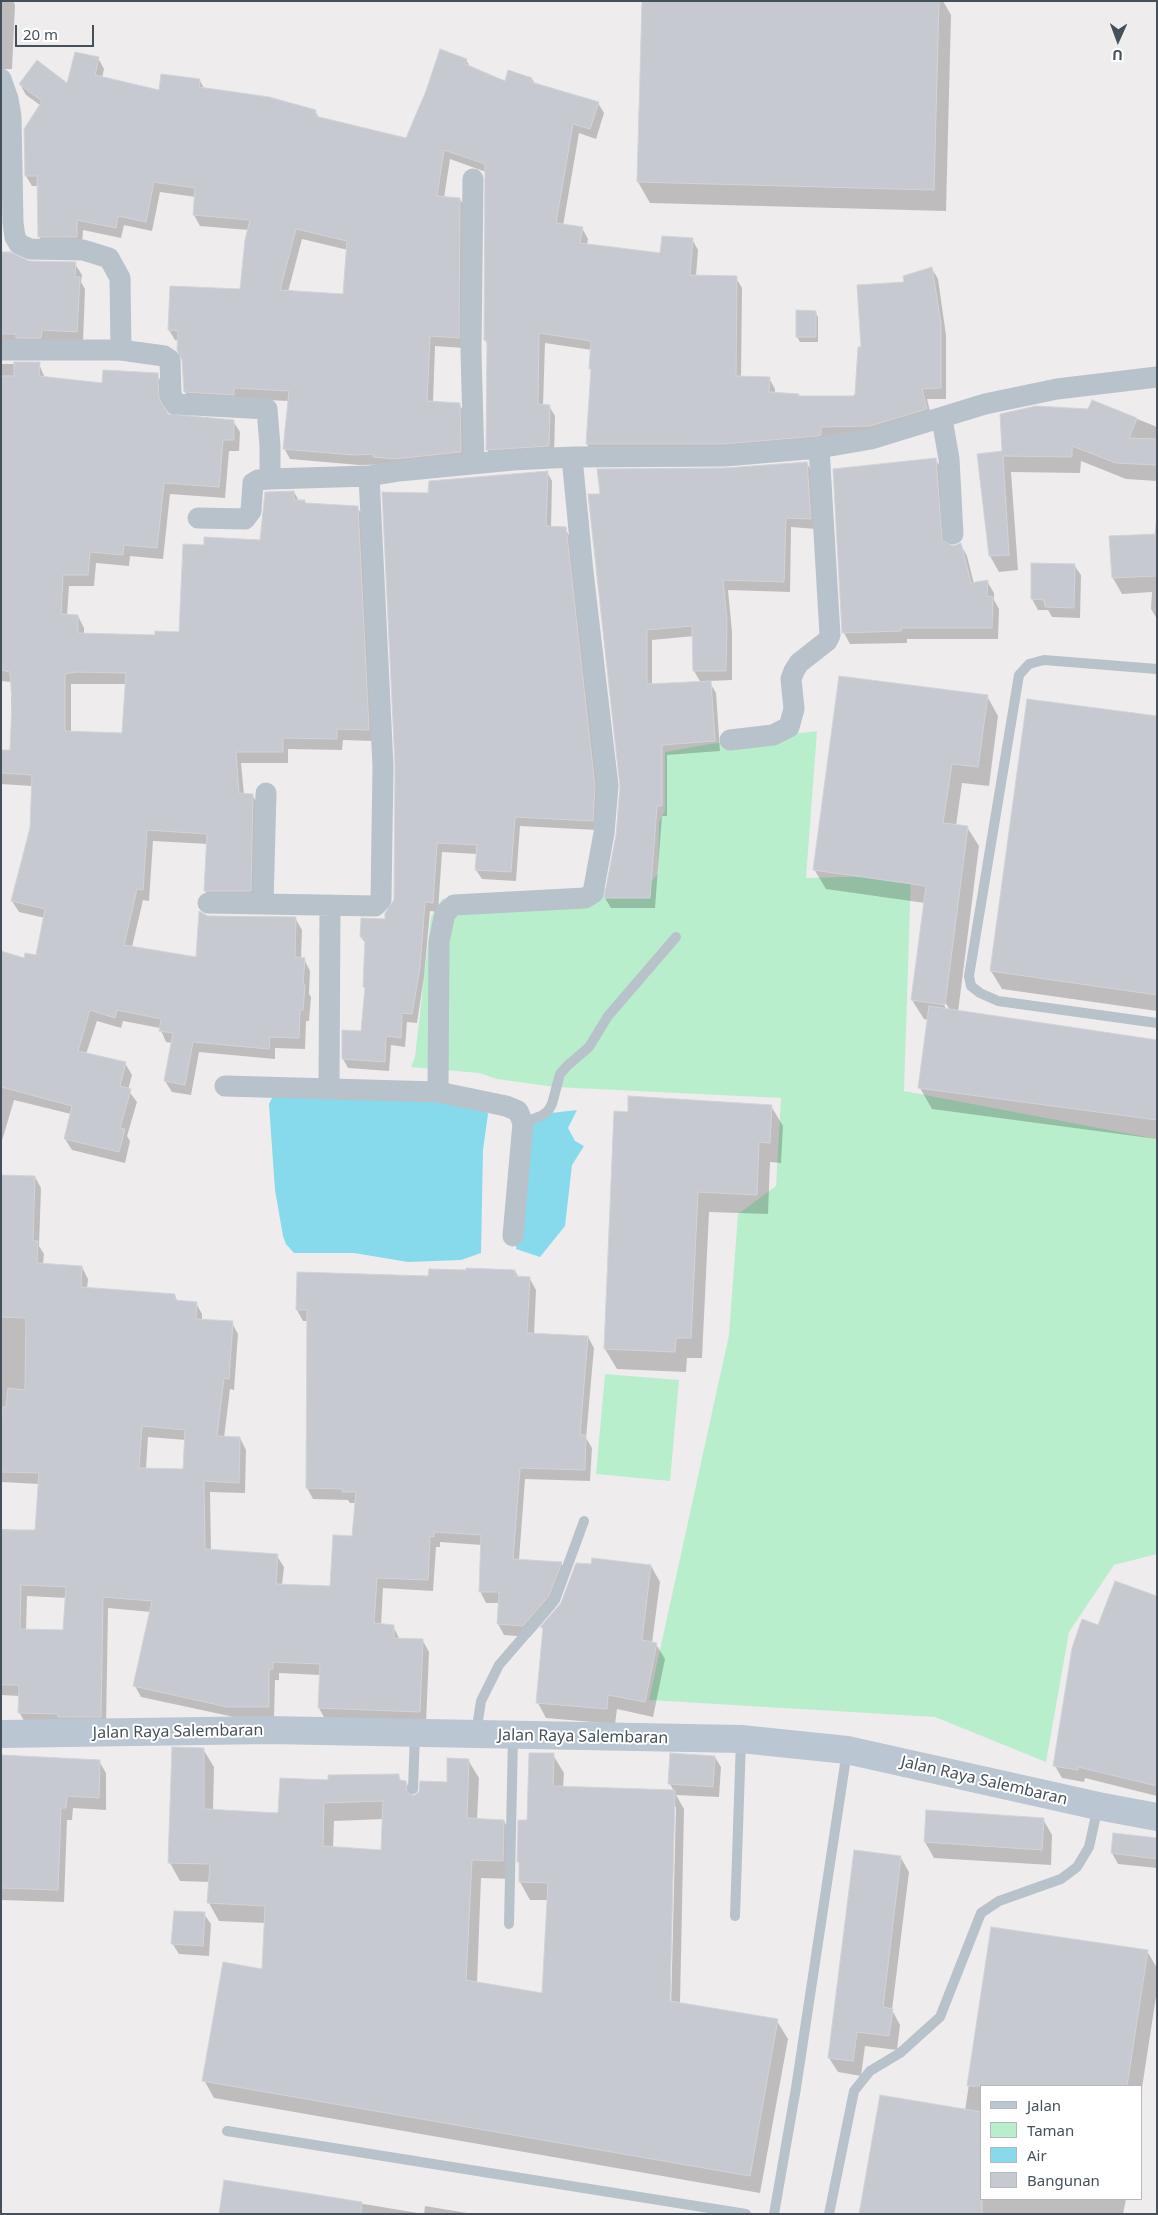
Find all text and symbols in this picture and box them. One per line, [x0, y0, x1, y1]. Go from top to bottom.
scale bar [18, 15, 96, 47]
north arrow [1093, 15, 1143, 65]
text: 20 m [23, 24, 58, 44]
text: U [1112, 46, 1123, 65]
street label: Jalan Raya Salembaran [93, 1721, 263, 1743]
street label: Jalan Raya Salembaran [498, 1726, 668, 1748]
street label: Jalan Raya Salembaran [899, 1752, 1069, 1810]
legend [980, 2085, 1143, 2200]
text: Jalan [1027, 2095, 1061, 2115]
text: Taman [1027, 2120, 1074, 2140]
text: Air [1027, 2145, 1047, 2165]
text: Bangunan [1027, 2170, 1100, 2190]

